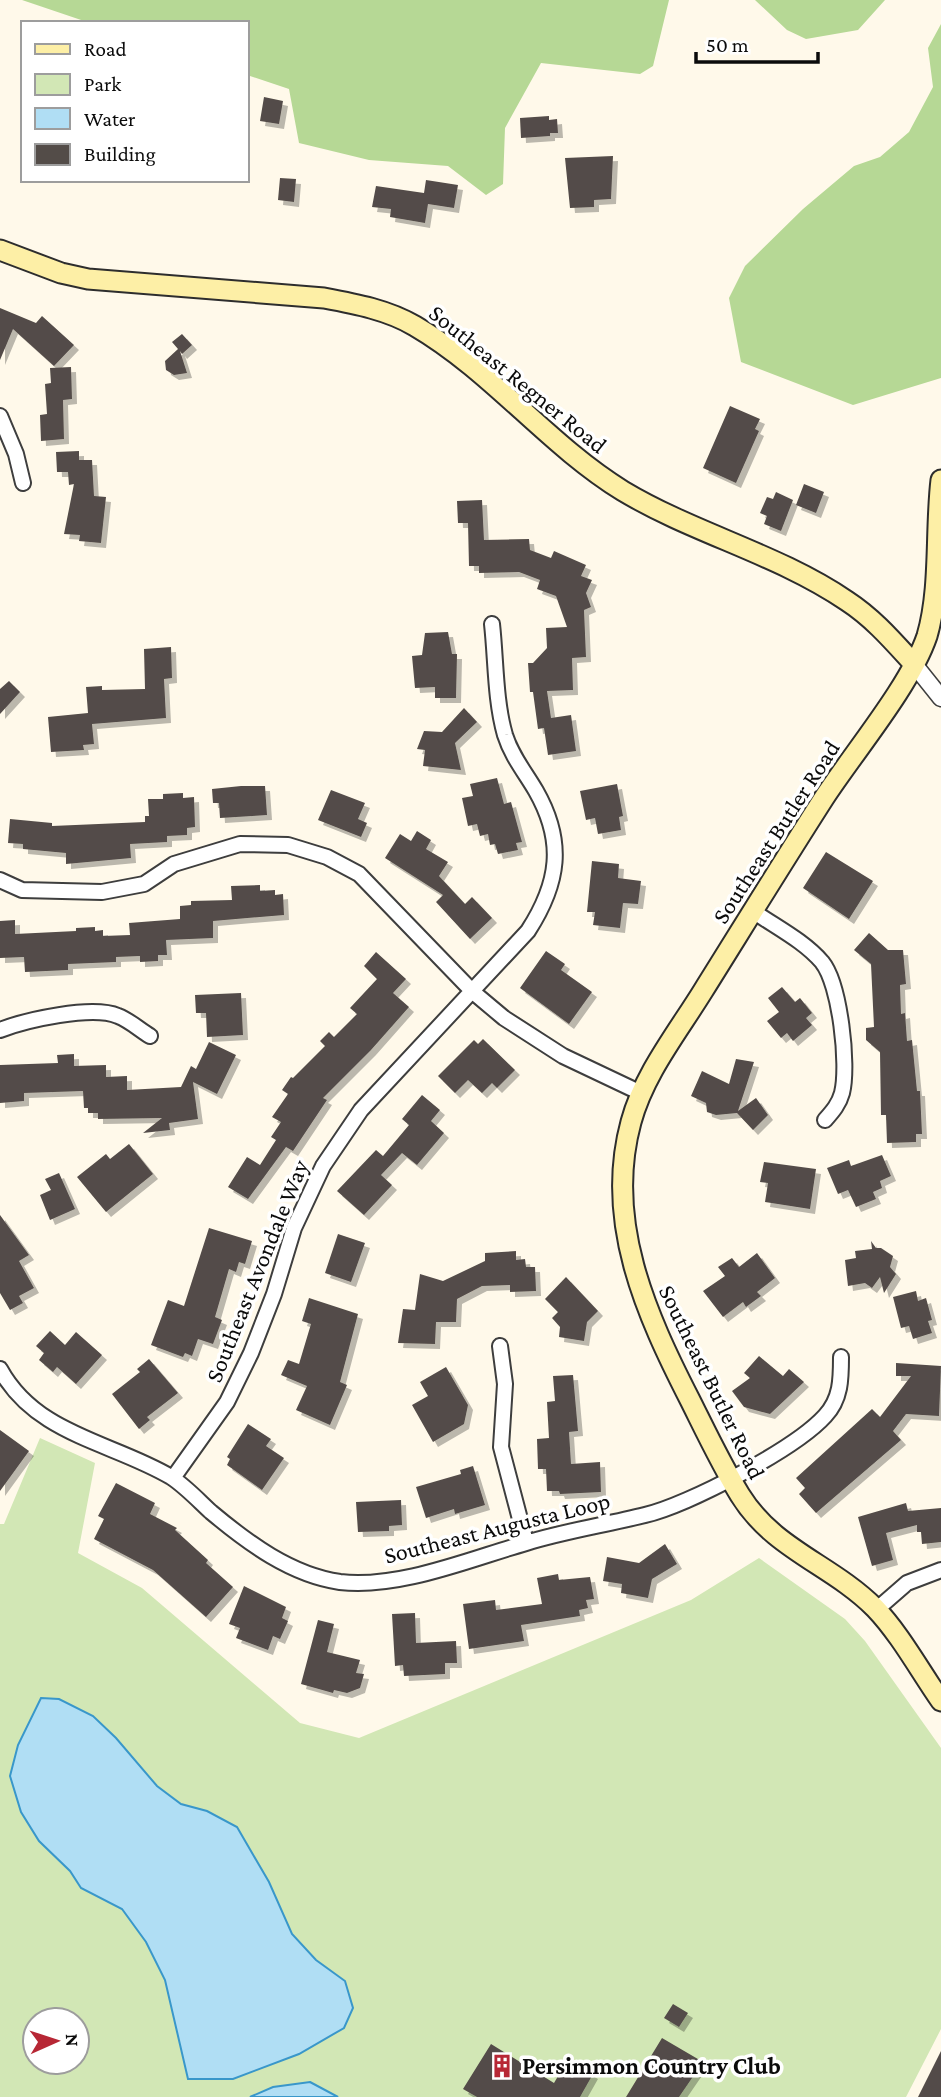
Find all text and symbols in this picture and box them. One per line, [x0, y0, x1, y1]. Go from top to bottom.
legend [21, 21, 248, 182]
scale bar [696, 21, 818, 65]
text: 50 m [706, 33, 749, 57]
text: Road [84, 37, 127, 61]
text: Park [84, 72, 121, 96]
text: Water [84, 107, 136, 131]
text: Building [84, 142, 156, 166]
street label: Southeast Regner Road [424, 299, 613, 459]
street label: Southeast Butler Road [706, 735, 845, 928]
street label: Southeast Avondale Way [200, 1155, 314, 1386]
street label: Southeast Butler Road [654, 1280, 771, 1484]
street label: Southeast Augusta Loop [381, 1486, 613, 1569]
north arrow [21, 2006, 91, 2076]
text: N [62, 2033, 83, 2047]
building icon: Persimmon Country Club [488, 2052, 516, 2080]
place label: Persimmon Country Club [522, 2052, 781, 2079]

